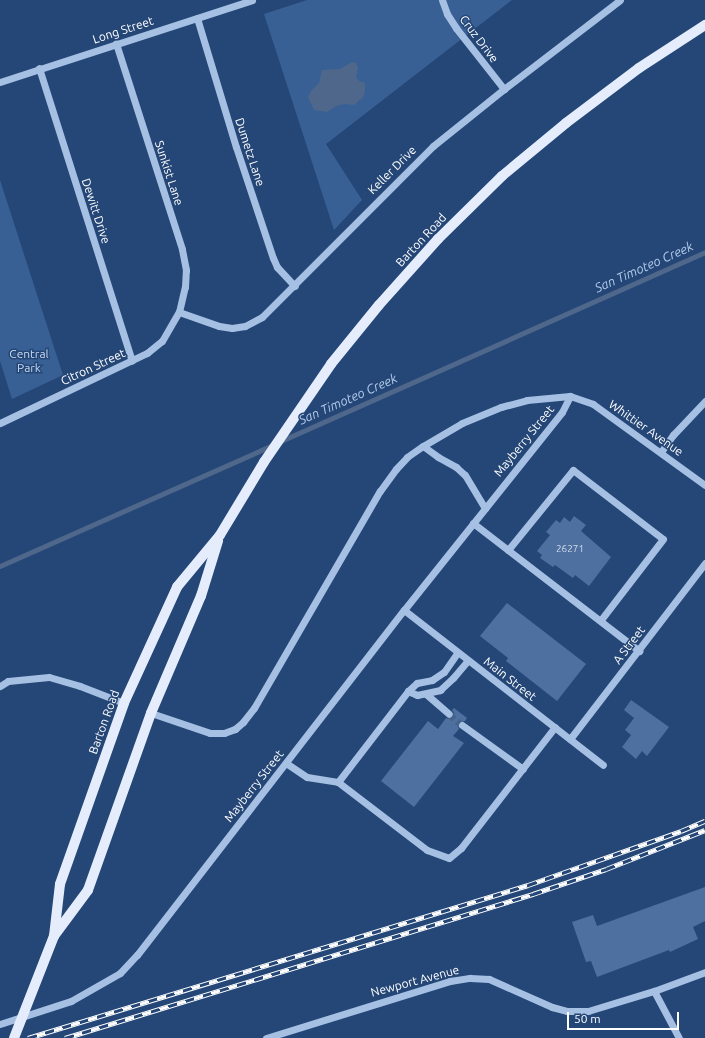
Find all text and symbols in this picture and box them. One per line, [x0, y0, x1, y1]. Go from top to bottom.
street label: Long Street [91, 13, 155, 47]
street label: Cruz Drive [457, 13, 501, 65]
street label: Dumetz Lane [232, 116, 268, 188]
street label: Sunkist Lane [152, 139, 186, 207]
street label: Keller Drive [365, 143, 419, 197]
street label: Dewitt Drive [79, 177, 113, 245]
street label: Barton Road [393, 210, 449, 270]
water label: San Timoteo Creek [592, 238, 696, 296]
street label: Citron Street [58, 346, 128, 388]
park label: Central Park [9, 347, 49, 375]
water label: San Timoteo Creek [296, 370, 400, 428]
street label: Whittier Avenue [606, 397, 686, 459]
street label: Mayberry Street [491, 403, 557, 479]
house number: 26271 [556, 543, 584, 555]
street label: A Street [610, 623, 648, 667]
street label: Main Street [481, 654, 539, 704]
street label: Barton Road [86, 688, 122, 756]
street label: Mayberry Street [221, 747, 287, 825]
street label: Newport Avenue [369, 962, 461, 1000]
scale bar [569, 1004, 681, 1030]
text: 50 m [574, 1012, 601, 1025]

